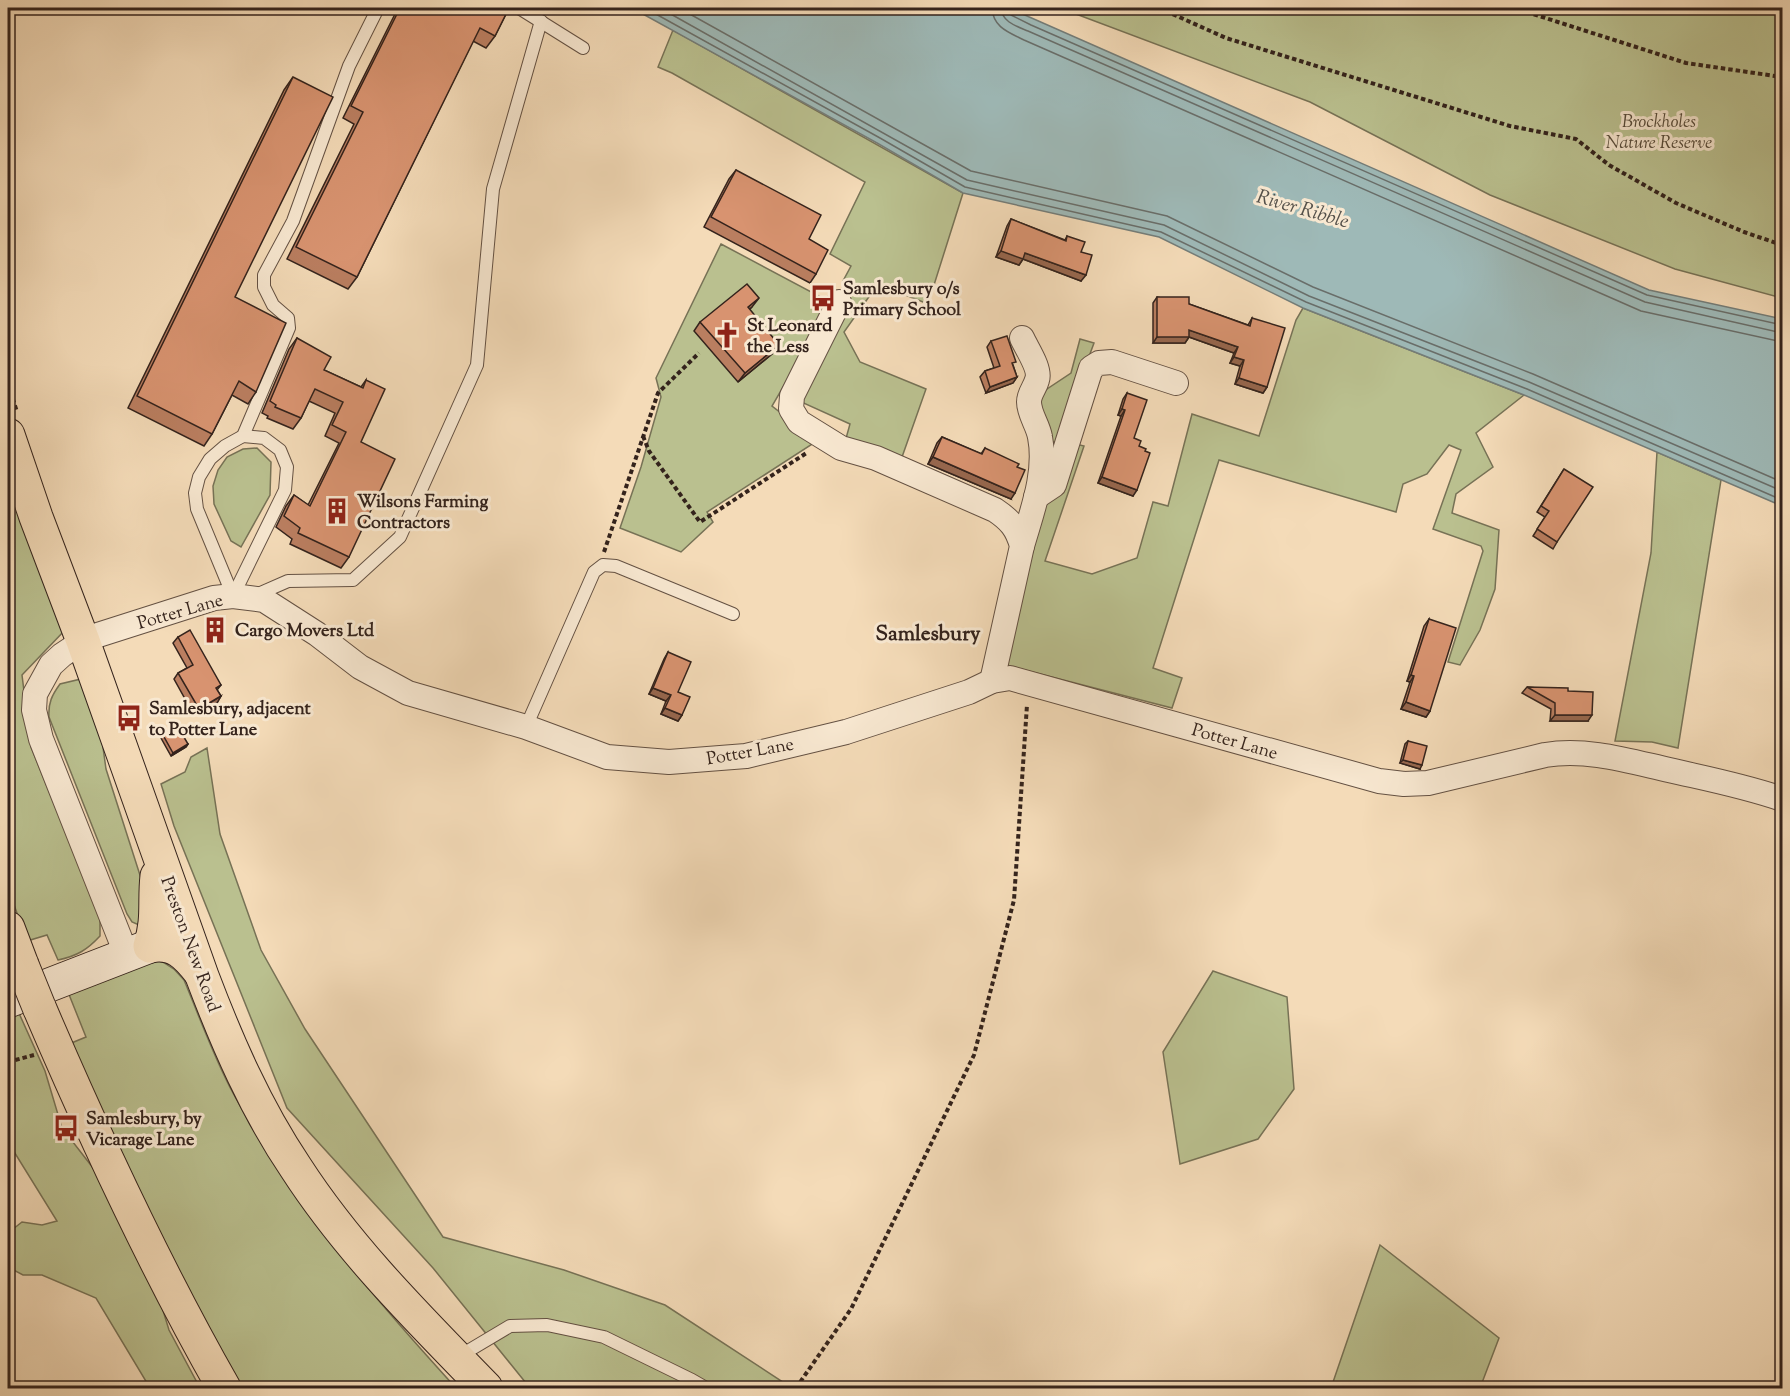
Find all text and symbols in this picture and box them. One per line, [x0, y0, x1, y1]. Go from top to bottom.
park label: Brockholes Nature Reserve [1606, 110, 1712, 157]
water label: River Ribble [1253, 183, 1352, 237]
place label: Samlesbury o/s Primary School [843, 277, 962, 324]
bus stop icon: Samlesbury o/s Primary School [808, 283, 838, 313]
place label: St Leonard the Less [747, 314, 833, 361]
church icon: St Leonard the Less [712, 320, 742, 350]
place label: Wilsons Farming Contractors [357, 490, 488, 537]
building icon: Wilsons Farming Contractors [322, 496, 352, 526]
street label: Potter Lane [134, 588, 227, 638]
building icon: Cargo Movers Ltd [200, 615, 230, 645]
place label: Cargo Movers Ltd [235, 619, 375, 645]
district label: Samlesbury [876, 620, 981, 650]
place label: Samlesbury, adjacent to Potter Lane [149, 697, 312, 744]
bus stop icon: Samlesbury, adjacent to Potter Lane [114, 703, 144, 733]
street label: Potter Lane [1188, 718, 1281, 768]
street label: Potter Lane [705, 732, 796, 773]
street label: Preston New Road [153, 873, 226, 1016]
place label: Samlesbury, by Vicarage Lane [86, 1107, 202, 1154]
bus stop icon: Samlesbury, by Vicarage Lane [51, 1113, 81, 1143]

